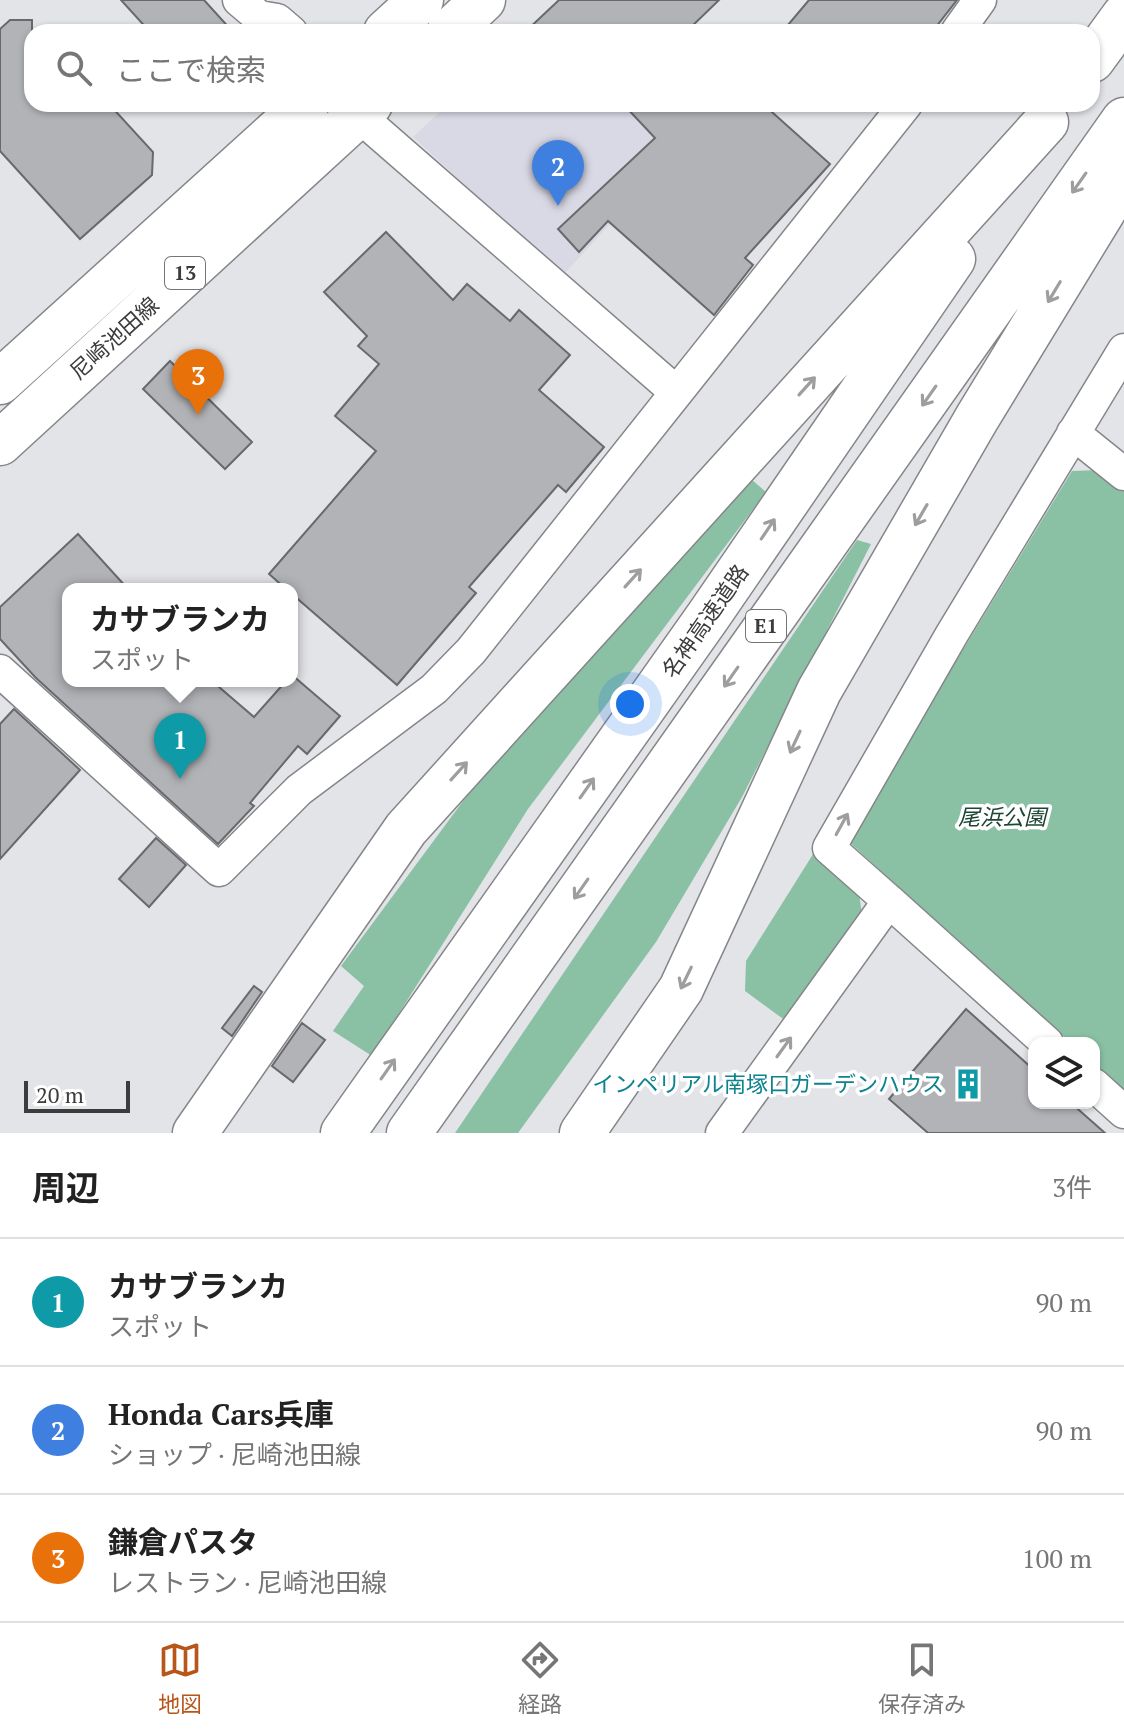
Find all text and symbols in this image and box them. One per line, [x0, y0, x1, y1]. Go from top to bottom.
search box [24, 24, 1100, 112]
icon: search [52, 46, 96, 90]
text: ここで検索 [116, 50, 266, 90]
pin: 2 [532, 140, 584, 206]
one-way arrow [1071, 172, 1087, 194]
road number: 13 [165, 257, 205, 289]
one-way arrow [1046, 280, 1062, 303]
street label: 尼崎池田線 [63, 290, 164, 385]
pin: 3 [172, 349, 224, 415]
one-way arrow [798, 376, 816, 396]
one-way arrow [921, 384, 937, 406]
one-way arrow [913, 503, 929, 526]
one-way arrow [760, 519, 776, 541]
street label: 名神高速道路 [655, 558, 754, 683]
one-way arrow [624, 569, 642, 589]
popup [62, 583, 298, 687]
text: カサブランカ [90, 599, 270, 639]
road number: E1 [746, 610, 786, 642]
text: スポット [90, 642, 194, 676]
one-way arrow [723, 665, 739, 687]
your location [610, 684, 650, 724]
pin: 1 [154, 713, 206, 779]
one-way arrow [787, 730, 802, 754]
one-way arrow [449, 762, 467, 782]
one-way arrow [579, 778, 595, 800]
park label: 尾浜公園 [958, 802, 1049, 831]
one-way arrow [834, 813, 850, 836]
one-way arrow [573, 878, 589, 900]
one-way arrow [678, 966, 693, 990]
one-way arrow [775, 1037, 792, 1058]
map controls [1028, 1037, 1100, 1109]
button: layers [1028, 1037, 1100, 1109]
one-way arrow [380, 1059, 396, 1081]
building icon: インペリアル南塚口ガーデンハウス [951, 1067, 985, 1101]
place label: インペリアル南塚口ガーデンハウス [592, 1069, 944, 1098]
scale bar [24, 1077, 130, 1113]
text: 20 m [36, 1080, 84, 1109]
text: 周辺 [32, 1165, 100, 1210]
text: 3件 [1052, 1170, 1092, 1204]
text: カサブランカ [108, 1266, 288, 1306]
text: 1 [51, 1285, 65, 1319]
text: 90 m [1036, 1285, 1092, 1319]
text: スポット [108, 1309, 212, 1343]
text: Honda Cars兵庫 [108, 1394, 334, 1434]
text: 2 [51, 1413, 65, 1447]
text: 90 m [1036, 1413, 1092, 1447]
text: ショップ · 尼崎池田線 [108, 1437, 361, 1471]
text: 鎌倉パスタ [108, 1522, 258, 1562]
text: 3 [51, 1541, 65, 1575]
text: 100 m [1022, 1541, 1092, 1575]
text: レストラン · 尼崎池田線 [108, 1565, 387, 1599]
tab: 地図 [158, 1638, 202, 1718]
tab: 経路 [518, 1638, 562, 1718]
tab: 保存済み [878, 1638, 966, 1718]

